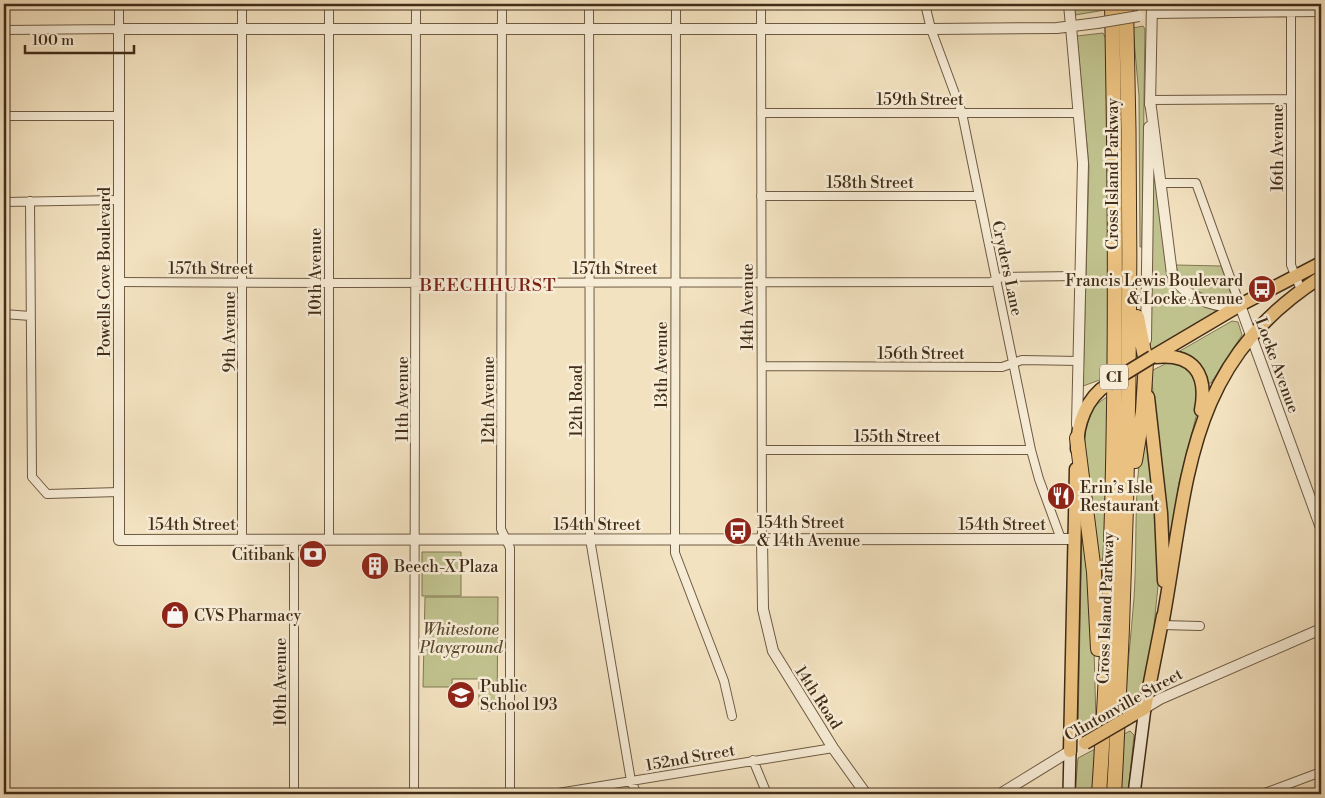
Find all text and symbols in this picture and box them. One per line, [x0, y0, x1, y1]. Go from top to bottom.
scale bar [25, 22, 134, 54]
text: 100 m [32, 31, 74, 50]
street label: 159th Street [876, 90, 964, 110]
street label: Cross Island Parkway [1103, 98, 1123, 250]
street label: 16th Avenue [1268, 104, 1288, 192]
street label: 158th Street [826, 173, 914, 193]
street label: Powells Cove Boulevard [95, 187, 115, 357]
street label: Cryders Lane [987, 219, 1027, 318]
street label: 10th Avenue [306, 228, 326, 316]
street label: 157th Street [168, 259, 254, 279]
street label: 157th Street [572, 259, 658, 279]
street label: 14th Avenue [738, 263, 758, 351]
place label: Francis Lewis Boulevard & Locke Avenue [1065, 271, 1243, 309]
district label: BEECHHURST [418, 274, 557, 297]
bus stop icon: Francis Lewis Boulevard & Locke Avenue [1247, 274, 1277, 304]
street label: 9th Avenue [220, 291, 240, 373]
street label: Locke Avenue [1251, 315, 1304, 416]
street label: 13th Avenue [652, 321, 672, 409]
street label: 156th Street [877, 344, 965, 364]
street label: 11th Avenue [393, 356, 413, 442]
street label: 12th Avenue [479, 356, 499, 444]
road number: CI [1100, 364, 1128, 390]
street label: 12th Road [567, 365, 587, 437]
street label: 155th Street [854, 427, 941, 447]
place label: Erin’s Isle Restaurant [1080, 478, 1160, 516]
restaurant icon: Erin’s Isle Restaurant [1046, 481, 1076, 511]
place label: 154th Street & 14th Avenue [757, 513, 860, 551]
street label: 154th Street [148, 515, 236, 535]
street label: 154th Street [553, 515, 641, 535]
street label: 154th Street [958, 515, 1046, 535]
bus stop icon: 154th Street & 14th Avenue [723, 516, 753, 546]
street label: Cross Island Parkway [1093, 532, 1119, 684]
bank icon: Citibank [298, 539, 328, 569]
place label: Citibank [232, 545, 296, 565]
building icon: Beech-X Plaza [360, 551, 390, 581]
place label: Beech-X Plaza [393, 557, 499, 577]
shop icon: CVS Pharmacy [160, 600, 190, 630]
place label: CVS Pharmacy [194, 606, 301, 626]
park label: Whitestone Playground [419, 620, 503, 658]
street label: 10th Avenue [271, 638, 291, 726]
street label: 14th Road [790, 662, 846, 733]
street label: Clintonville Street [1061, 664, 1186, 746]
place label: Public School 193 [480, 677, 558, 715]
school or university icon: Public School 193 [446, 680, 476, 710]
street label: 152nd Street [644, 740, 737, 776]

